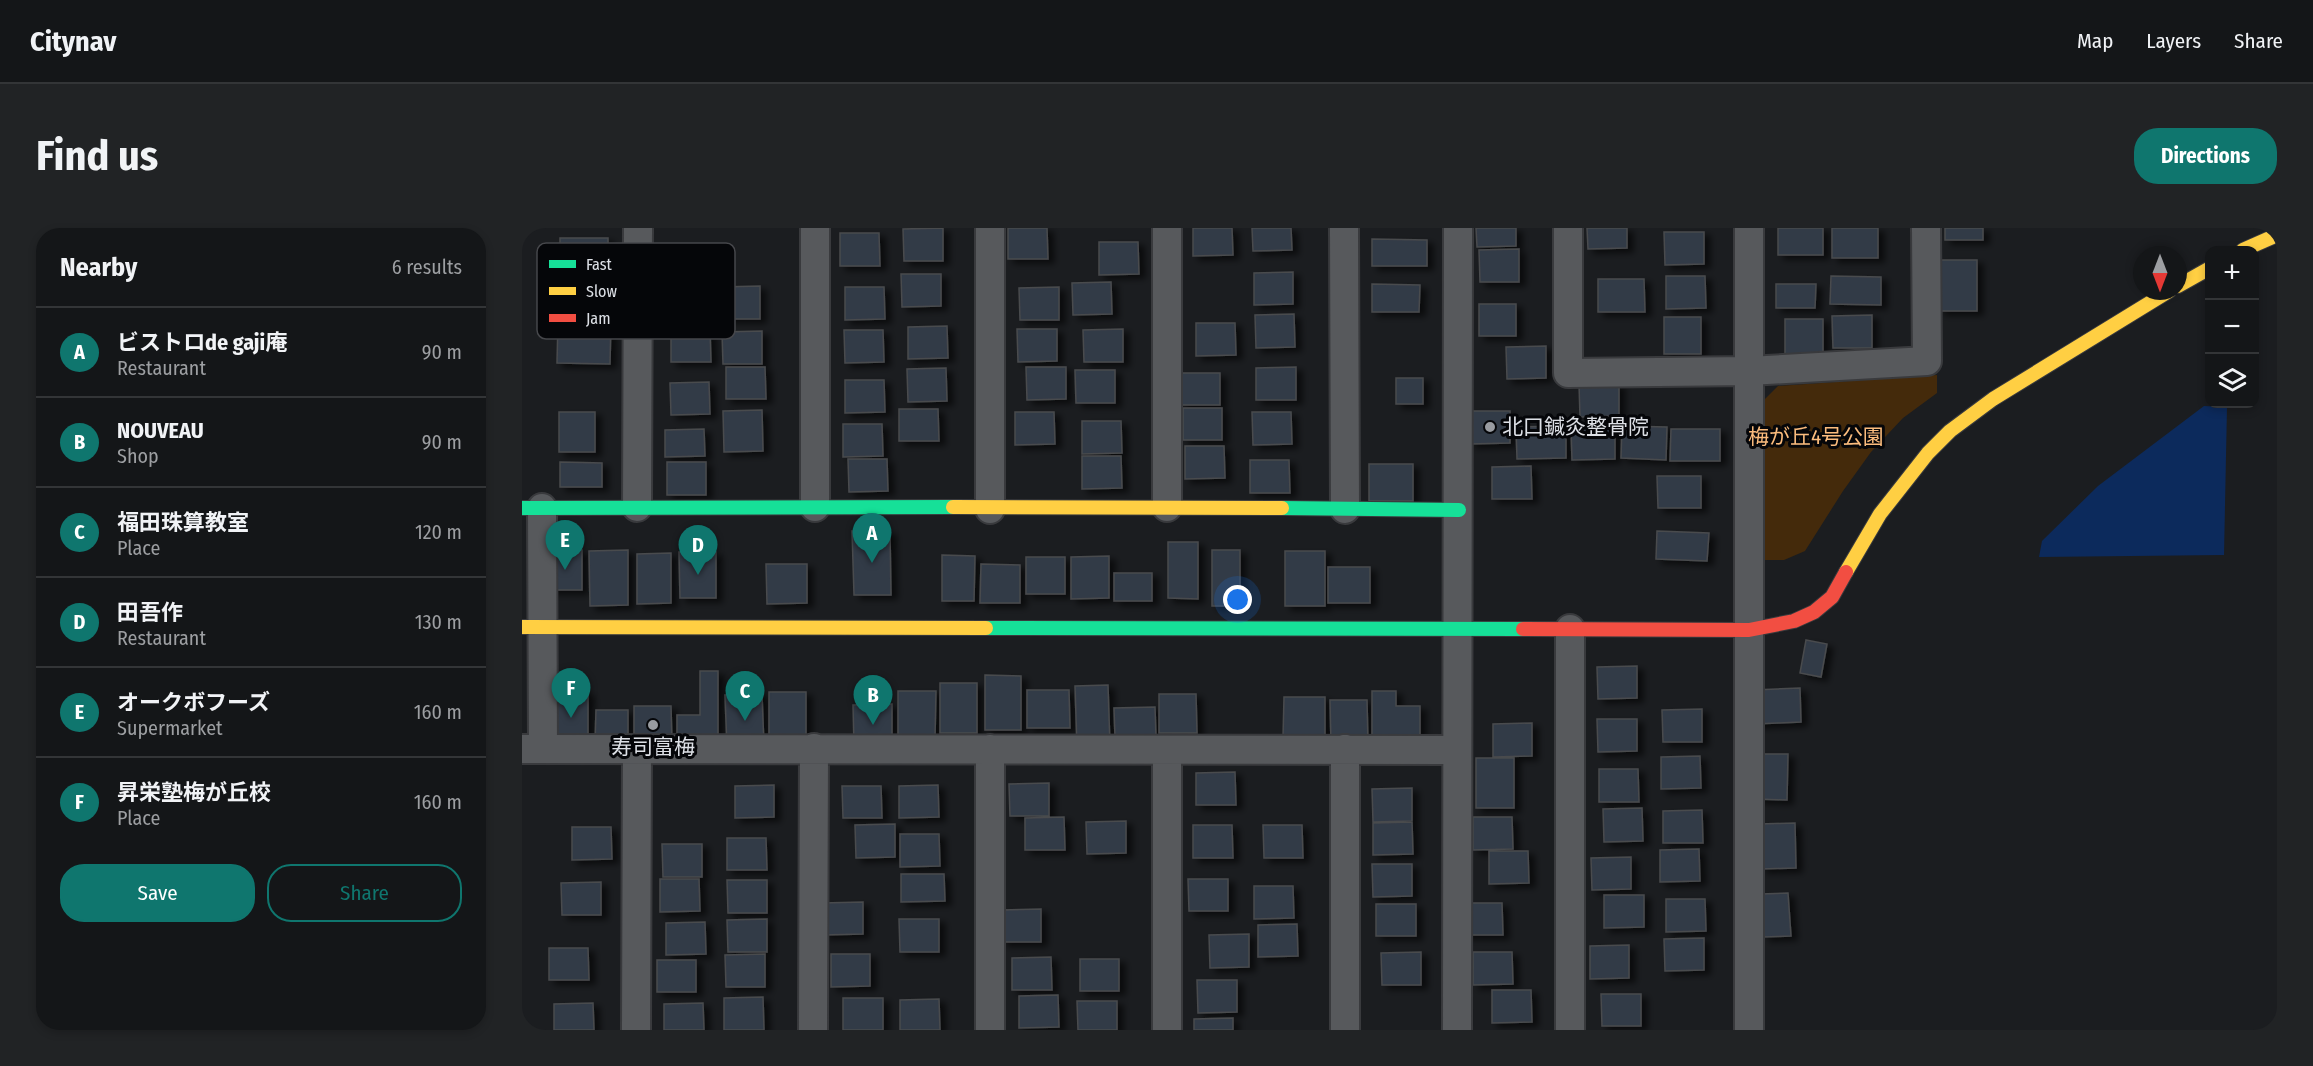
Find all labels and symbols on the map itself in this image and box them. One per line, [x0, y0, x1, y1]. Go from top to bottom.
legend [537, 243, 735, 339]
north arrow [2133, 246, 2187, 300]
text: Fast [586, 255, 613, 274]
text: Slow [586, 282, 617, 301]
text: Jam [586, 309, 611, 328]
place label: 北口鍼灸整骨院 [1502, 414, 1649, 440]
marker: 北口鍼灸整骨院 [1483, 420, 1497, 434]
park label: 梅が丘4号公園 [1748, 424, 1884, 450]
pin: A [852, 514, 892, 563]
pin: E [546, 520, 585, 570]
pin: D [678, 526, 717, 575]
your location [1223, 585, 1252, 614]
pin: F [551, 668, 590, 718]
pin: C [726, 672, 764, 721]
pin: B [854, 676, 892, 725]
marker: 寿司富梅 [646, 718, 660, 732]
place label: 寿司富梅 [611, 734, 695, 760]

